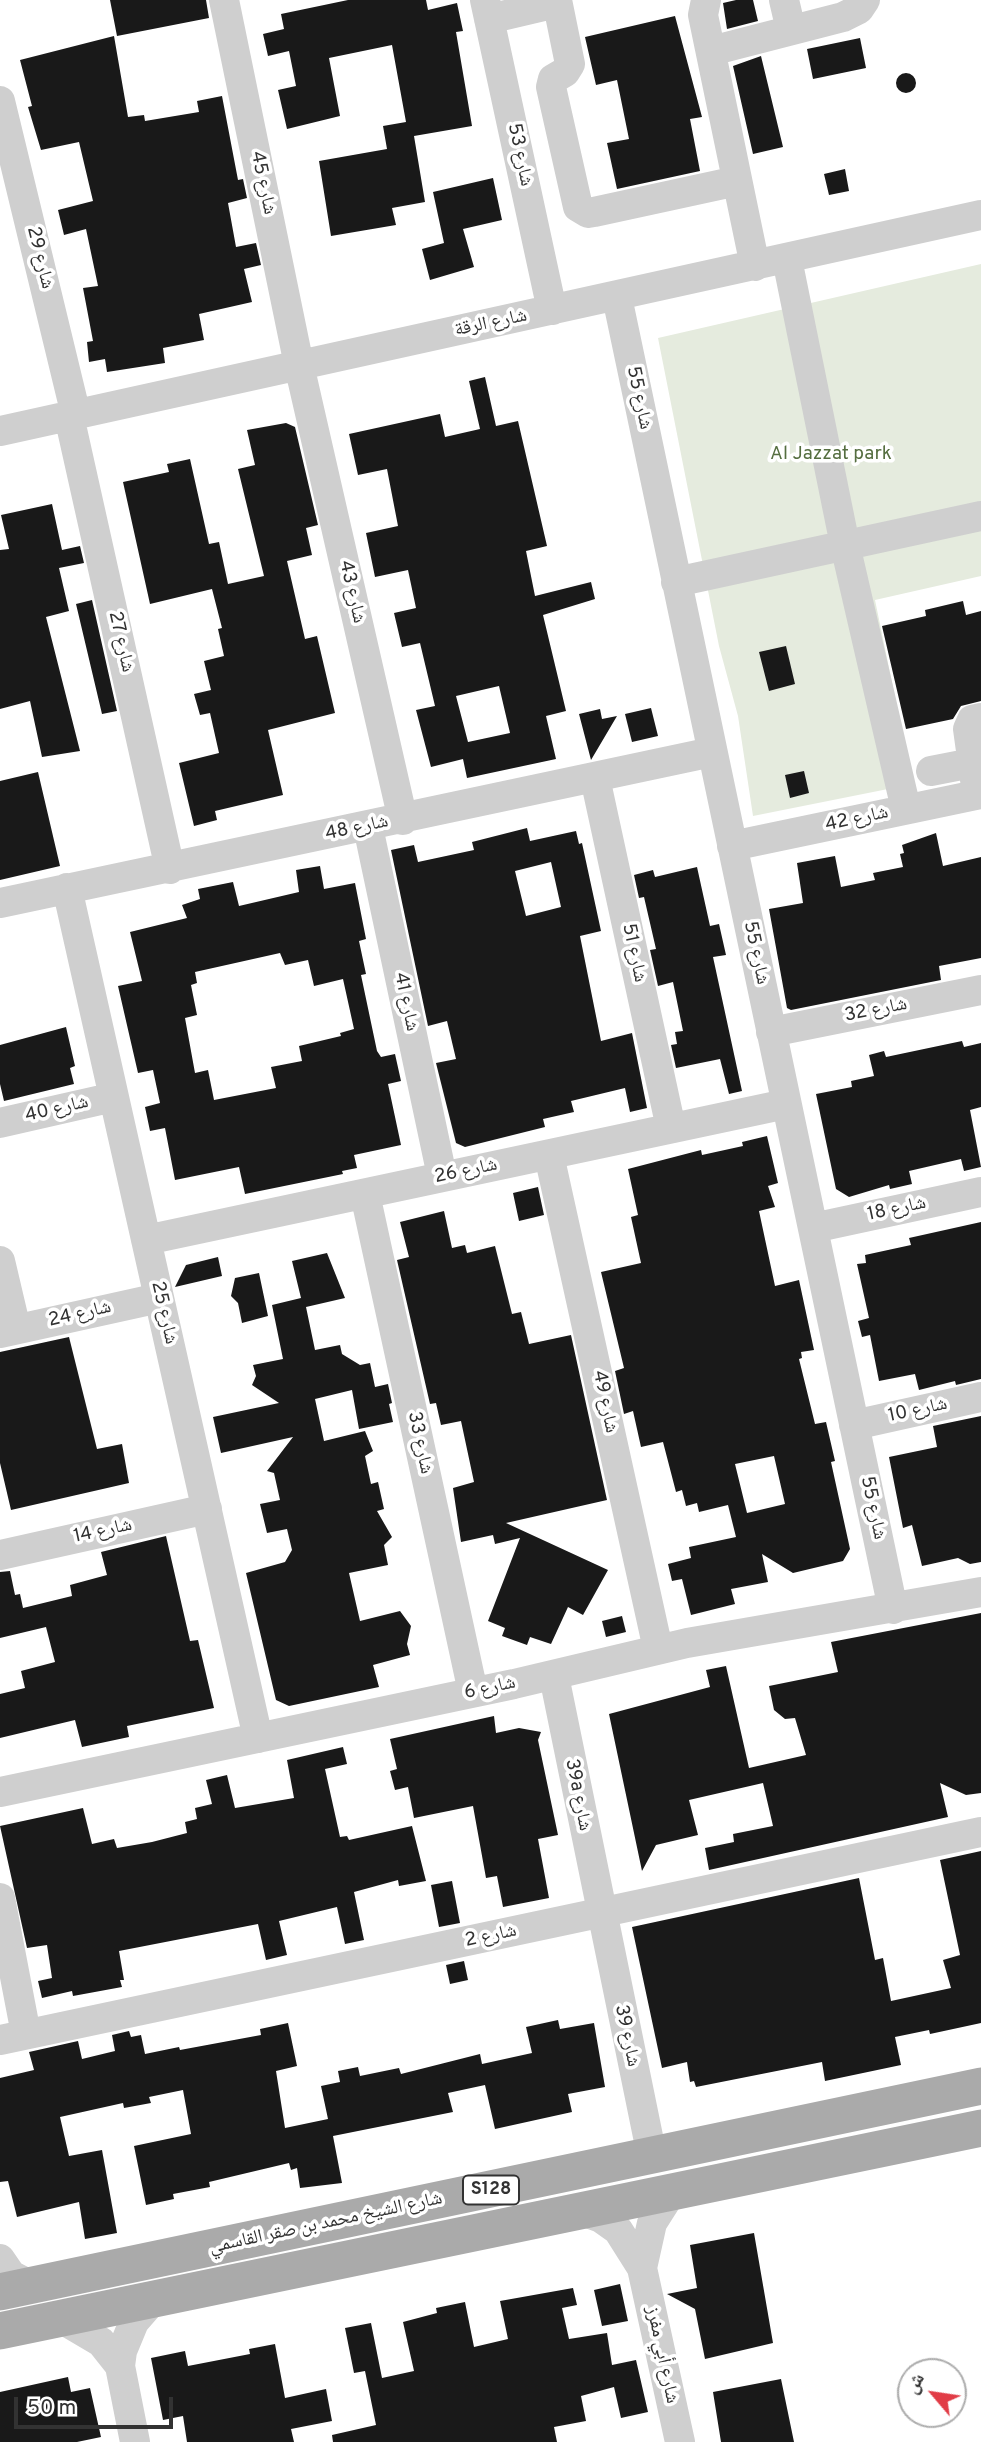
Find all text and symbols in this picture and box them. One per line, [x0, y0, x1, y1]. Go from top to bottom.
street label: شارع 53 [501, 121, 537, 189]
street label: شارع 45 [244, 149, 280, 217]
street label: شارع 29 [20, 224, 58, 292]
street label: شارع الرقة [453, 305, 529, 343]
street label: شارع 55 [620, 364, 656, 432]
park label: Al Jazzat park [770, 444, 892, 466]
street label: شارع 43 [333, 558, 369, 626]
street label: شارع 27 [102, 609, 138, 675]
street label: شارع 42 [823, 802, 891, 838]
street label: شارع 48 [323, 811, 391, 847]
street label: شارع 55 [737, 919, 773, 987]
street label: شارع 51 [616, 922, 650, 984]
street label: شارع 41 [388, 971, 422, 1033]
street label: شارع 32 [843, 994, 909, 1028]
street label: شارع 40 [23, 1092, 91, 1128]
street label: شارع 26 [433, 1154, 499, 1190]
street label: شارع 18 [866, 1193, 928, 1227]
street label: شارع 25 [145, 1279, 181, 1347]
street label: شارع 24 [46, 1297, 114, 1333]
street label: شارع 49 [586, 1369, 622, 1435]
street label: شارع 10 [886, 1394, 950, 1428]
street label: شارع 33 [401, 1410, 437, 1476]
street label: شارع 55 [854, 1474, 890, 1542]
street label: شارع 14 [72, 1515, 134, 1549]
street label: شارع 6 [462, 1672, 518, 1706]
street label: 39a شارع [559, 1757, 595, 1833]
street label: شارع 2 [463, 1920, 519, 1954]
street label: شارع 39 [608, 2003, 644, 2069]
road number: S128 [463, 2176, 519, 2204]
street label: شارع الشيخ محمد بن صقر القاسمي [207, 2188, 445, 2260]
street label: شارع أبي مفرز [640, 2304, 682, 2406]
north arrow [897, 2358, 967, 2428]
text: ش [900, 2369, 931, 2398]
scale bar [18, 2382, 177, 2426]
text: 50 m [27, 2395, 76, 2422]

